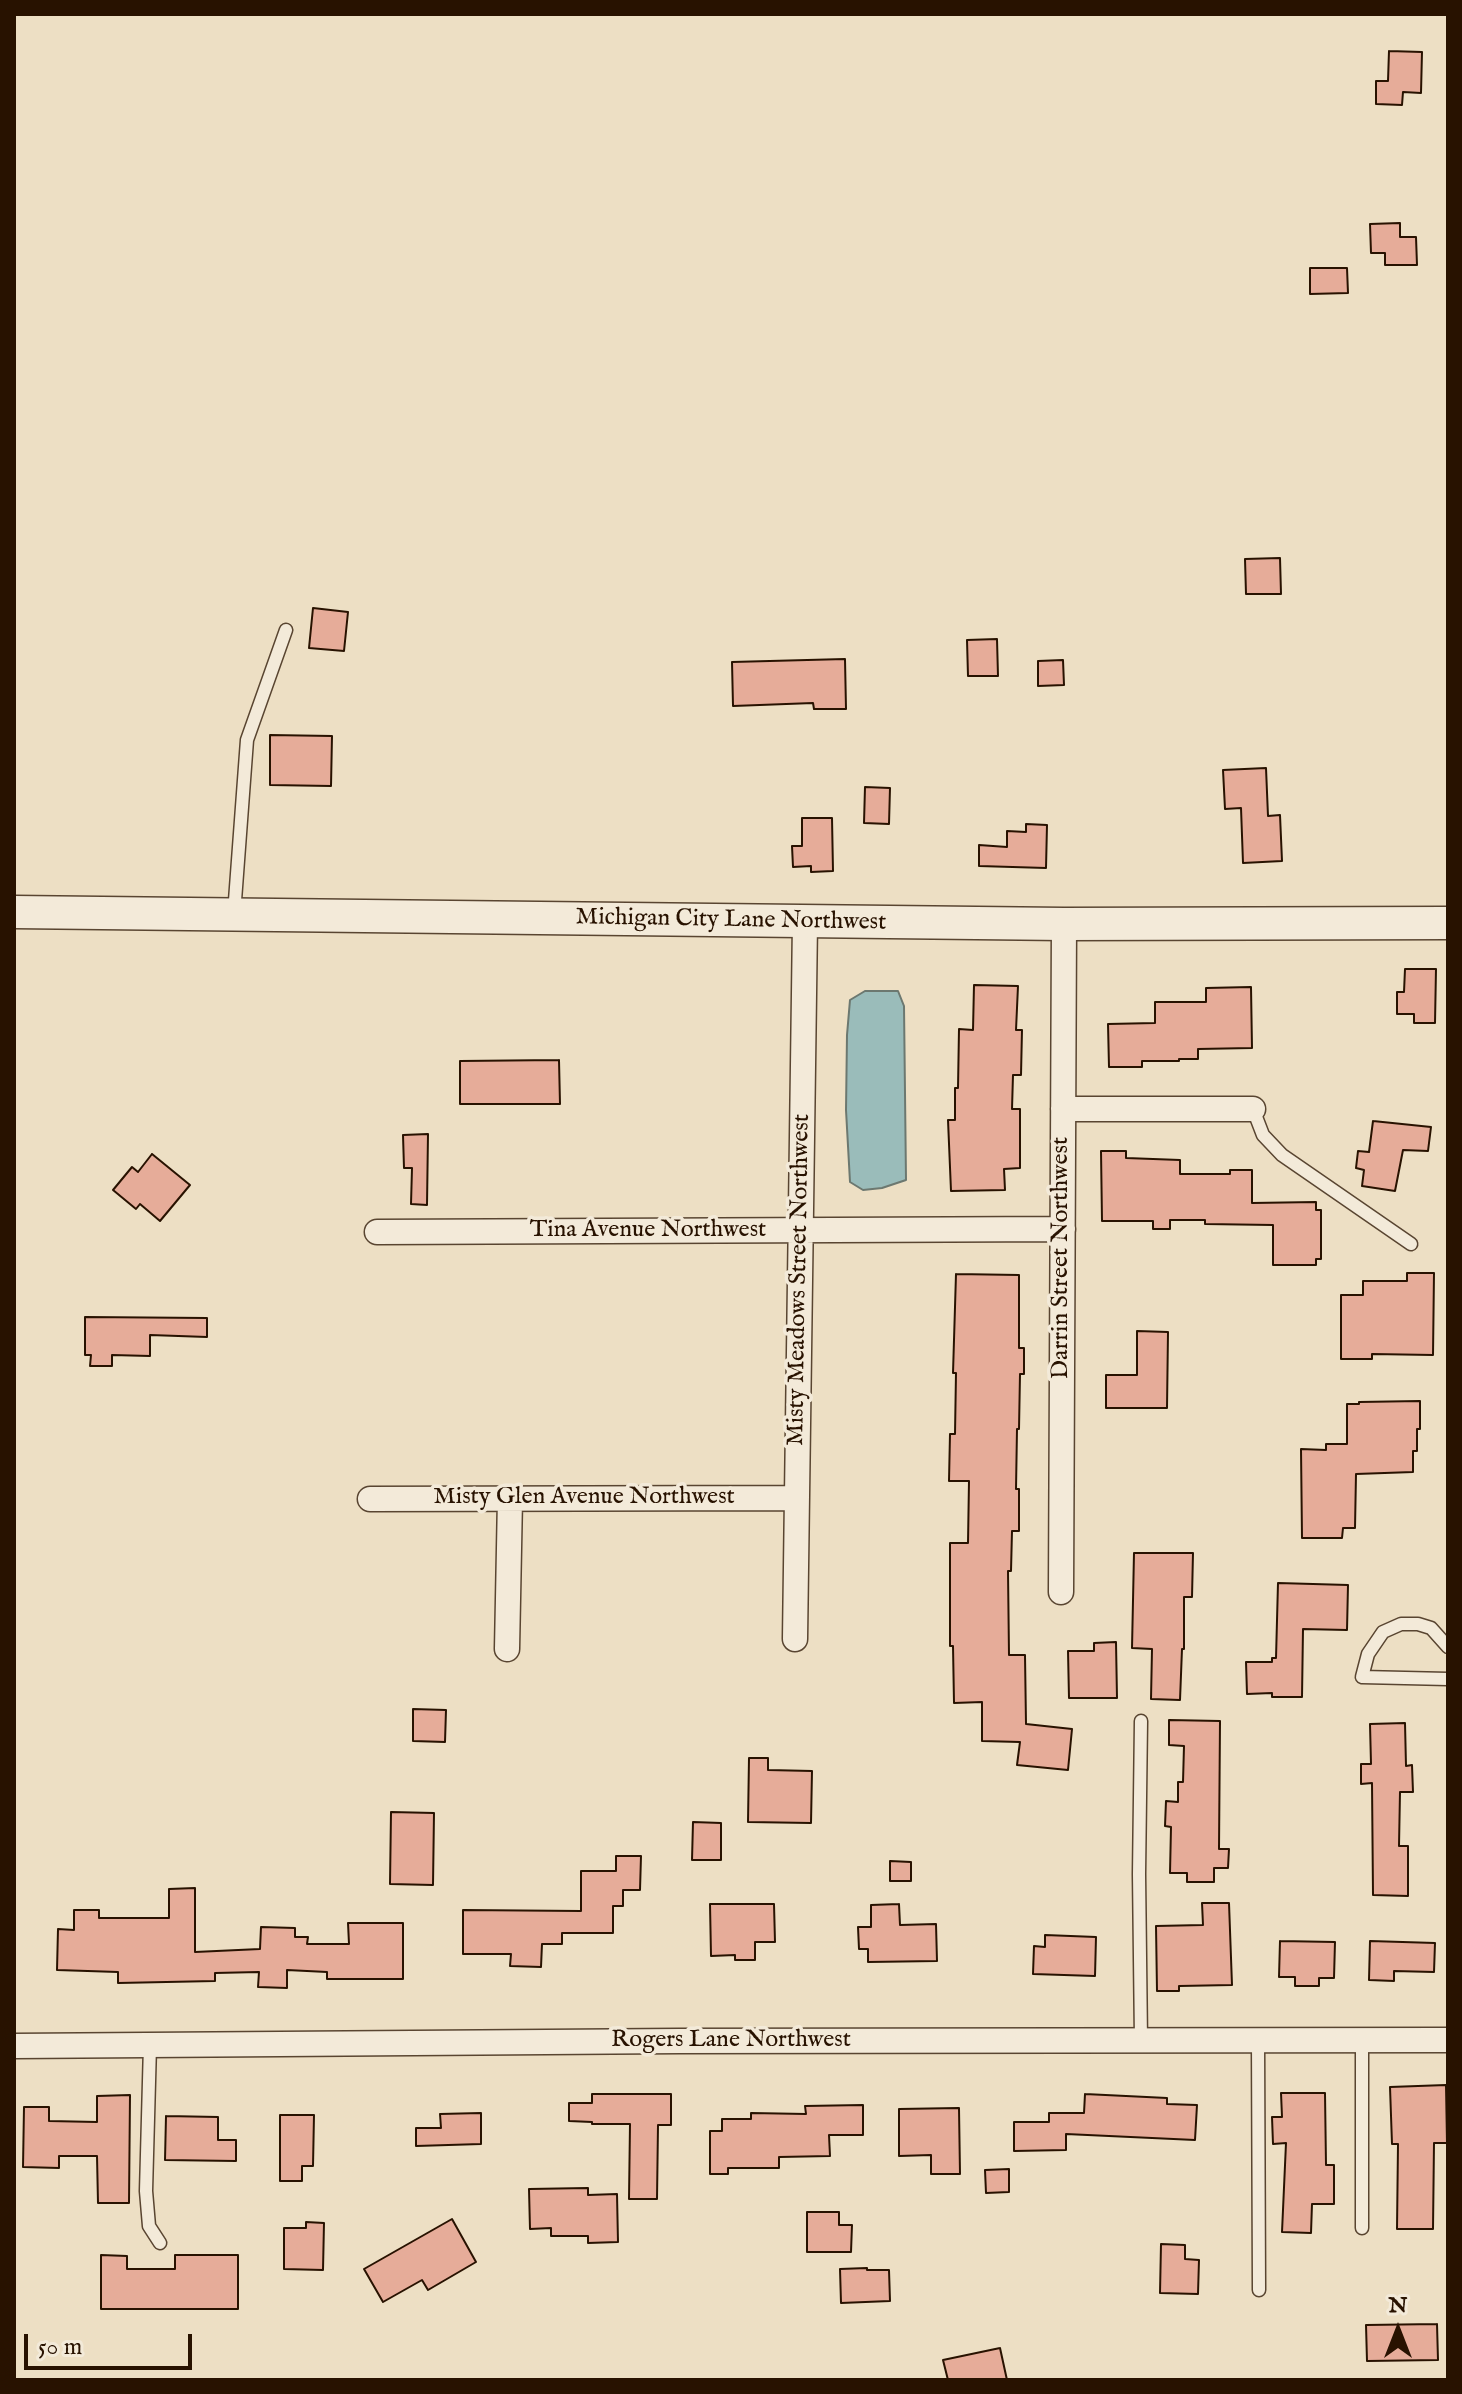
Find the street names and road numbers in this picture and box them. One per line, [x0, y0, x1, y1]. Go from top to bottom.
street label: Michigan City Lane Northwest [575, 904, 887, 938]
street label: Misty Meadows Street Northwest [783, 1114, 817, 1446]
street label: Darrin Street Northwest [1048, 1137, 1076, 1379]
street label: Tina Avenue Northwest [530, 1217, 766, 1245]
street label: Misty Glen Avenue Northwest [433, 1484, 735, 1512]
street label: Rogers Lane Northwest [611, 2027, 851, 2055]

